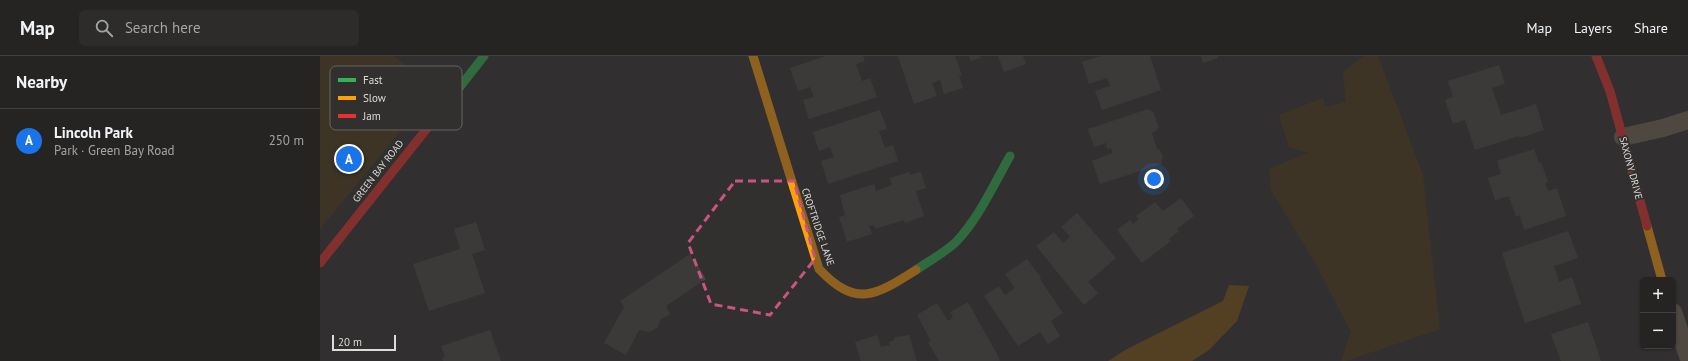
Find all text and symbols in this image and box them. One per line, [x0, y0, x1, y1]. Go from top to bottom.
search box [79, 10, 359, 46]
text: Map [20, 16, 55, 40]
icon: search [93, 17, 115, 39]
text: Search here [125, 18, 201, 37]
text: Map [1526, 19, 1552, 37]
text: Layers [1574, 19, 1612, 37]
text: Share [1634, 19, 1668, 37]
legend [330, 66, 462, 130]
text: Nearby [16, 71, 67, 93]
text: Fast [363, 73, 383, 87]
text: Slow [363, 91, 386, 105]
text: Jam [362, 109, 381, 123]
text: Lincoln Park [54, 123, 133, 142]
text: A [25, 132, 33, 149]
text: 250 m [269, 132, 304, 149]
street label: SAXONY DRIVE [1616, 135, 1646, 201]
street label: GREEN BAY ROAD [350, 137, 406, 205]
text: Park · Green Bay Road [54, 142, 175, 159]
pin: A [336, 144, 362, 174]
your location [1144, 169, 1164, 189]
street label: CROFTRIDGE LANE [799, 186, 837, 268]
map controls [1640, 277, 1676, 349]
button: + [1640, 277, 1676, 313]
button: − [1640, 313, 1676, 349]
scale bar [332, 333, 396, 352]
text: 20 m [338, 335, 362, 349]

